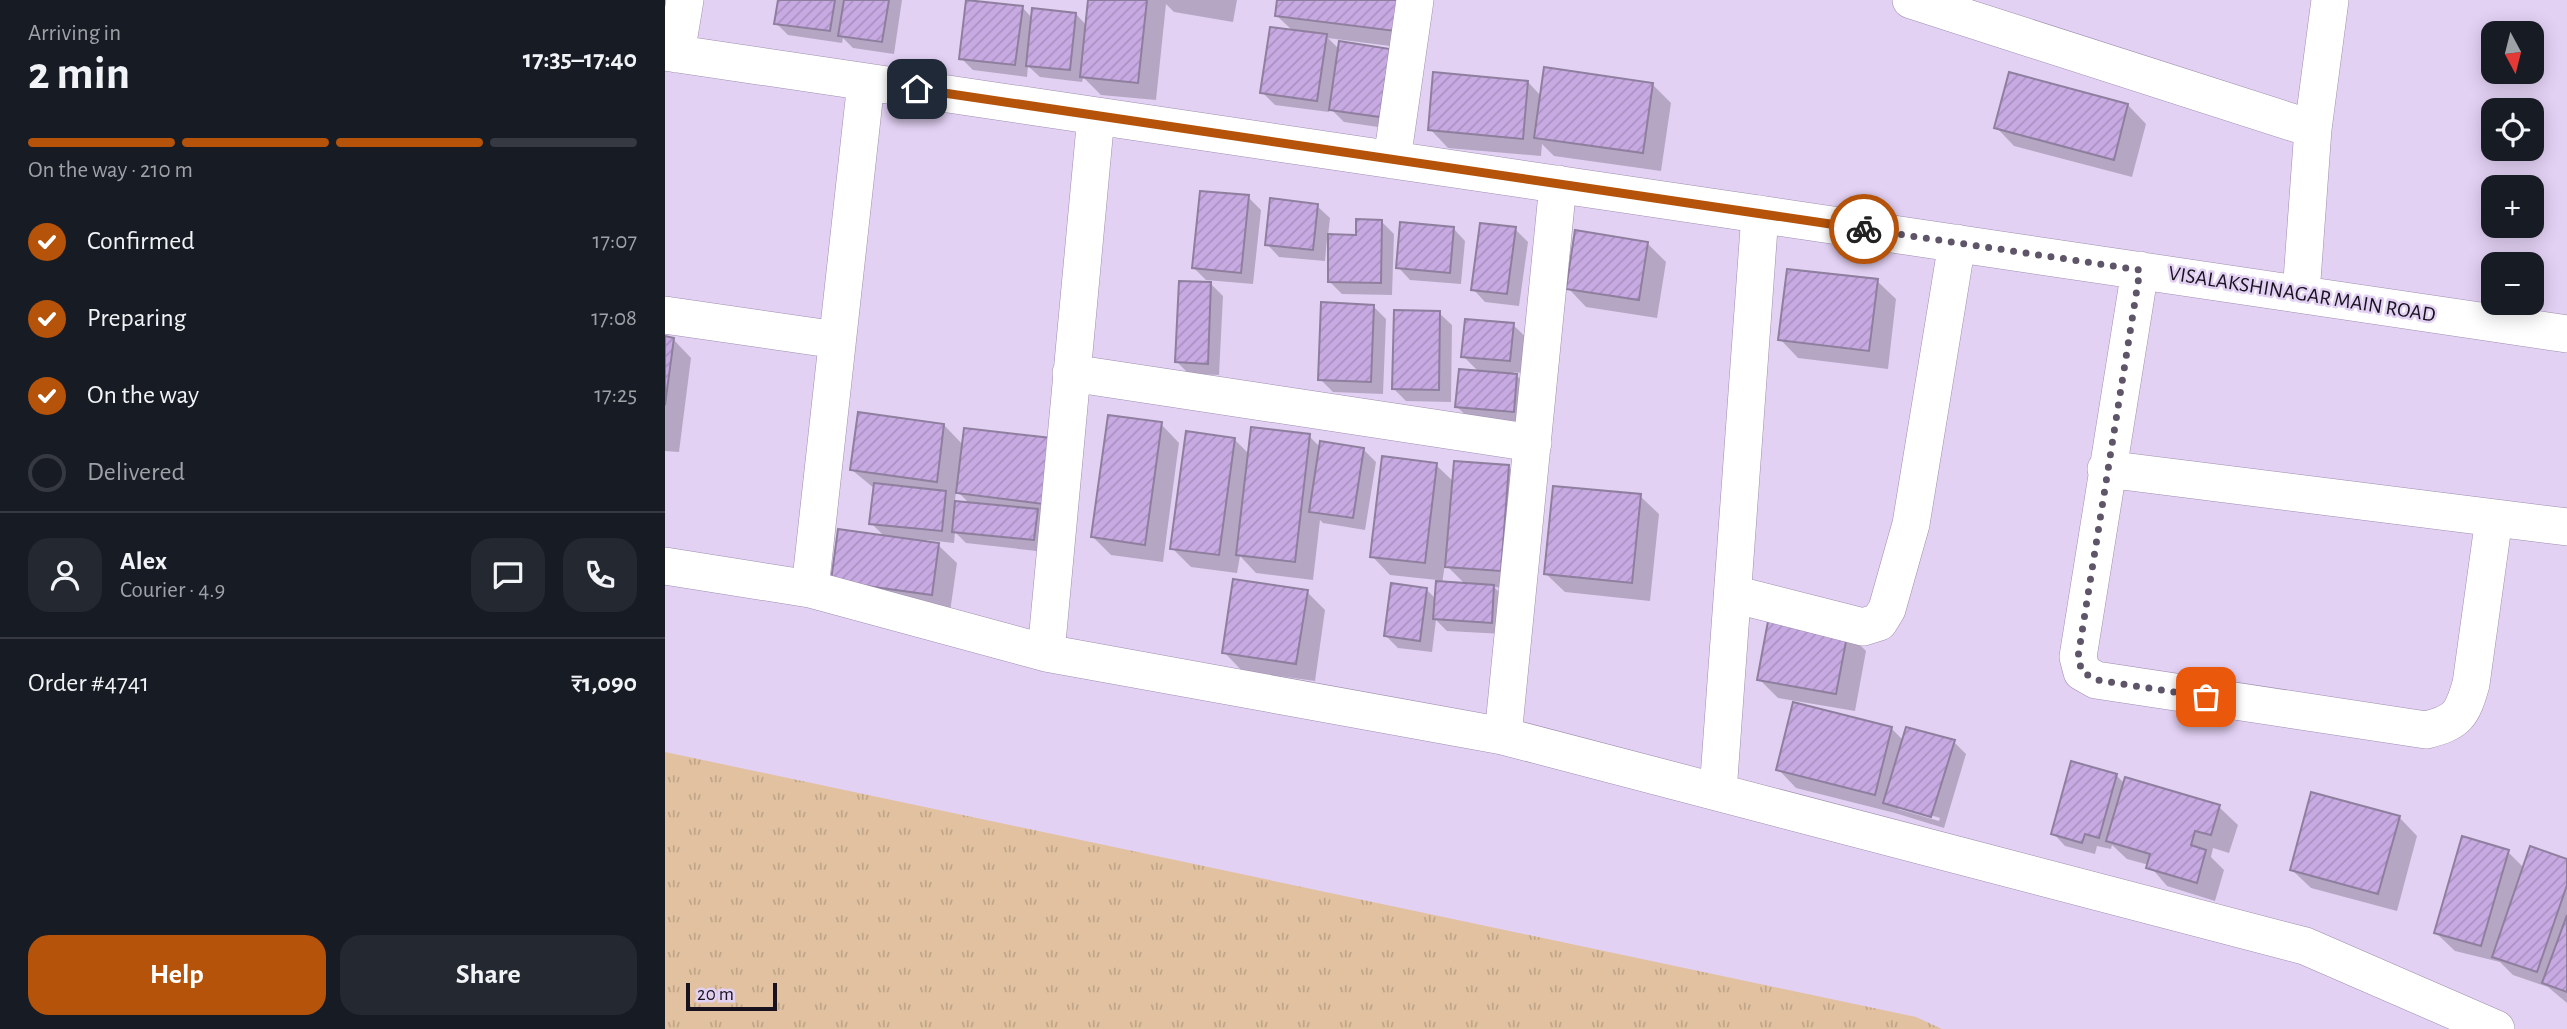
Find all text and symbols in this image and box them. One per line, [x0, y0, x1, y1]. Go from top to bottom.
north arrow [2481, 21, 2545, 84]
map controls [2481, 21, 2544, 315]
text: Arriving in [28, 22, 121, 45]
text: 17:35–17:40 [523, 46, 637, 72]
text: 2 min [28, 51, 130, 97]
pin [887, 59, 947, 119]
icon: home [898, 70, 936, 108]
button: locate [2481, 98, 2544, 161]
text: On the way · 210 m [28, 159, 193, 182]
button: + [2481, 175, 2544, 238]
courier [1829, 194, 1899, 264]
icon: bike [1845, 210, 1883, 248]
icon: check [28, 223, 66, 261]
text: Confirmed [87, 228, 195, 254]
text: 17:07 [592, 230, 637, 253]
button: − [2481, 252, 2544, 315]
street label: VISALAKSHINAGAR MAIN ROAD [2167, 262, 2437, 326]
icon: check [28, 300, 66, 338]
text: Preparing [87, 305, 186, 331]
text: 17:08 [591, 307, 637, 330]
icon: check [28, 377, 66, 415]
text: On the way [87, 382, 199, 408]
text: 17:25 [594, 384, 637, 407]
text: Delivered [87, 459, 185, 485]
button: person [28, 538, 102, 612]
button: chat [471, 538, 545, 612]
button: phone [563, 538, 637, 612]
text: Alex [120, 548, 167, 574]
text: Courier · 4.9 [120, 579, 225, 602]
pin [2176, 667, 2236, 727]
text: Order #4741 [28, 670, 149, 696]
text: ₹1,090 [571, 670, 637, 696]
icon: bag [2187, 678, 2225, 716]
button: Help [28, 935, 326, 1015]
button: Share [340, 935, 637, 1015]
scale bar [686, 980, 777, 1012]
text: 20 m [697, 985, 734, 1004]

